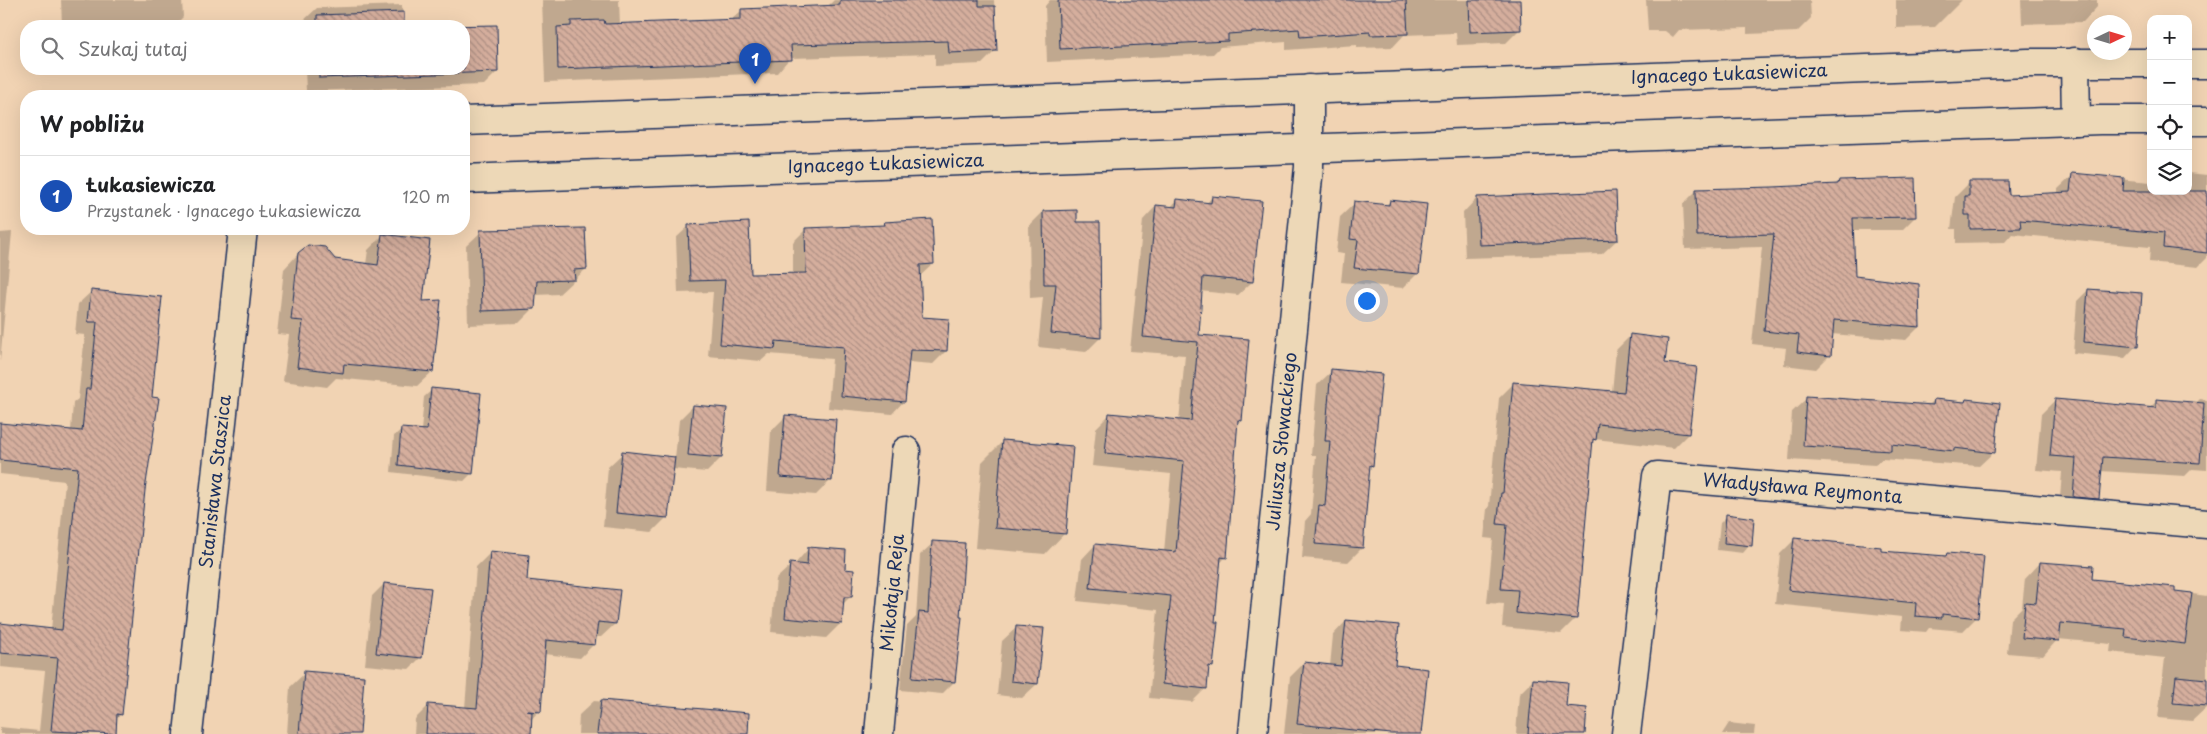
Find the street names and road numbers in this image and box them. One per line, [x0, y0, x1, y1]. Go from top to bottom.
street label: Ignacego Łukasiewicza [1630, 55, 1829, 90]
street label: Ignacego Łukasiewicza [787, 145, 985, 179]
street label: Juliusza Słowackiego [1258, 351, 1303, 532]
street label: Stanisława Staszica [191, 392, 237, 570]
street label: Władysława Reymonta [1702, 465, 1904, 509]
street label: Mikołaja Reja [872, 532, 910, 652]

